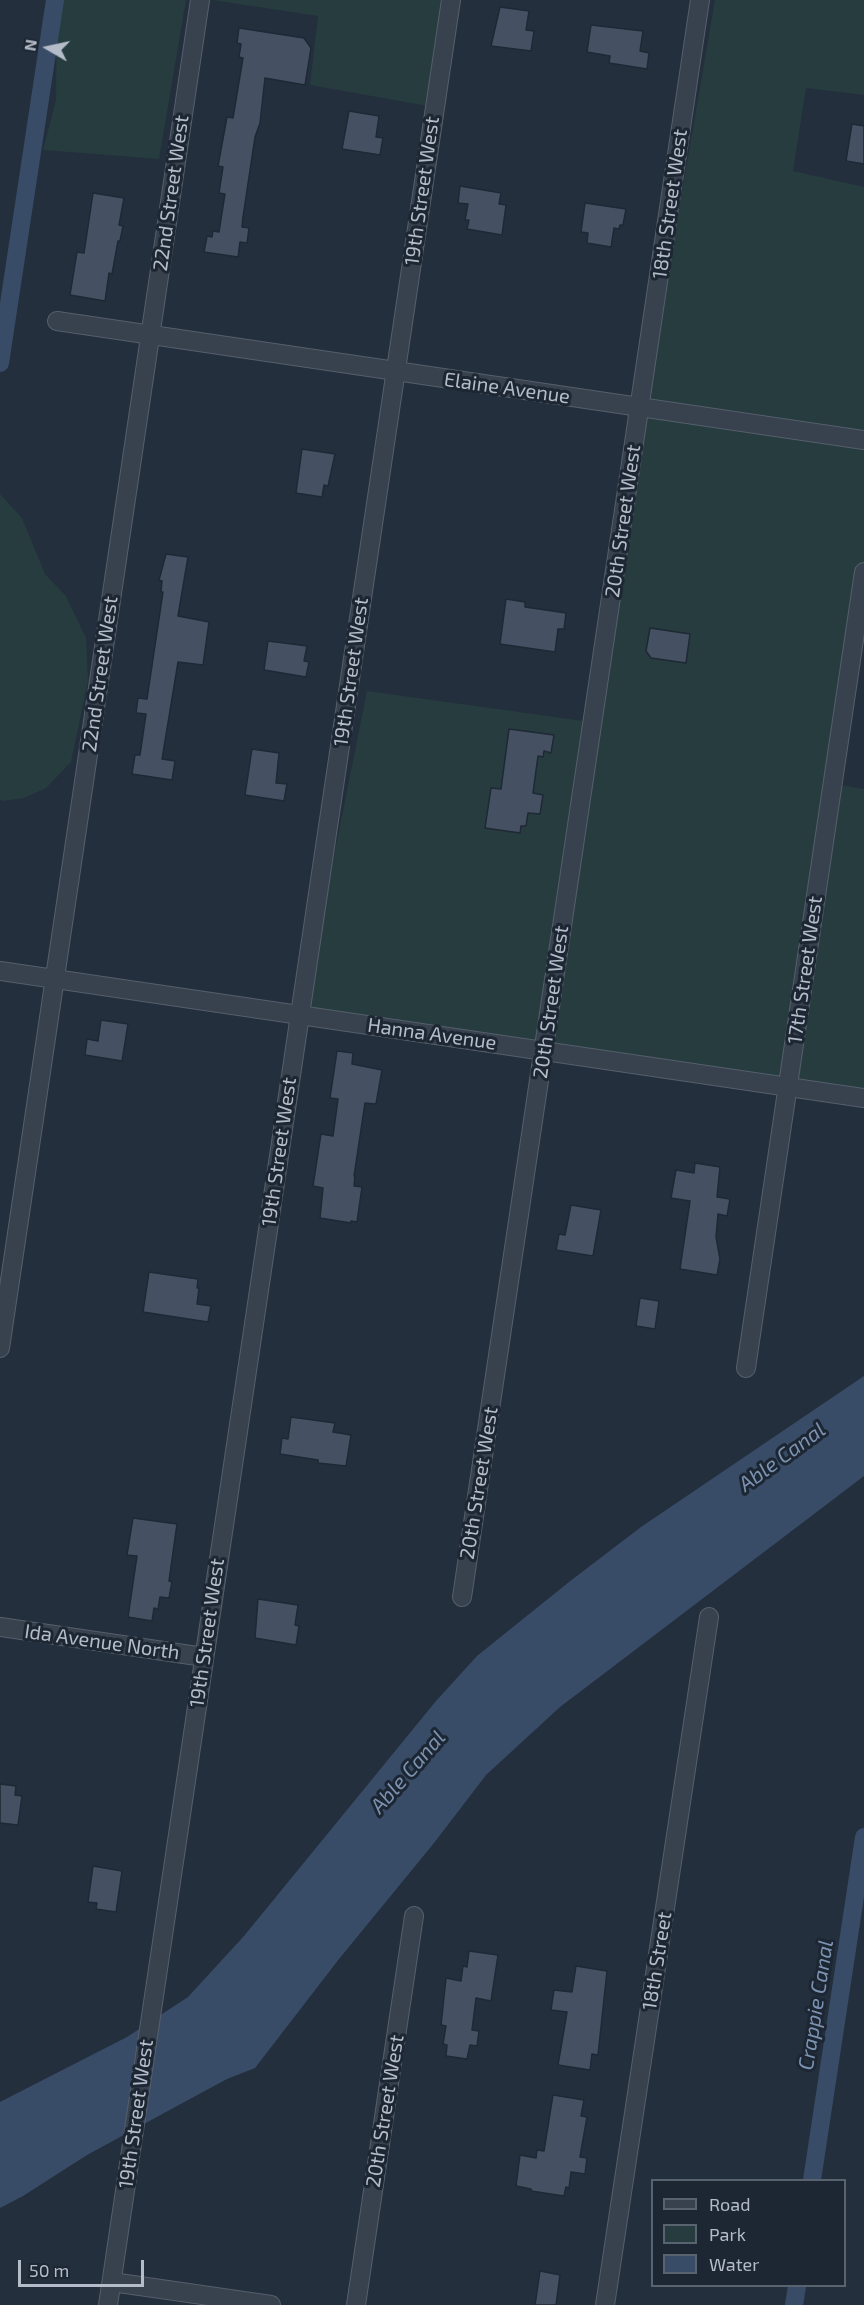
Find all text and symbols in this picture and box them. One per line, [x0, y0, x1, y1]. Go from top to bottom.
north arrow [18, 18, 78, 78]
text: N [19, 38, 40, 52]
street label: 22nd Street West [148, 114, 194, 272]
street label: 19th Street West [400, 115, 444, 267]
street label: 18th Street West [648, 128, 692, 280]
street label: Elaine Avenue [442, 367, 572, 409]
street label: 20th Street West [600, 443, 646, 599]
street label: 22nd Street West [77, 595, 123, 753]
street label: 19th Street West [329, 596, 373, 748]
street label: 17th Street West [783, 895, 827, 1045]
street label: 20th Street West [528, 924, 574, 1080]
street label: Hanna Avenue [366, 1013, 498, 1055]
street label: 19th Street West [257, 1076, 301, 1228]
street label: 20th Street West [455, 1405, 503, 1561]
water label: Able Canal [734, 1417, 830, 1497]
street label: 19th Street West [185, 1557, 229, 1709]
street label: Ida Avenue North [23, 1619, 181, 1665]
water label: Able Canal [365, 1726, 451, 1818]
street label: 18th Street [637, 1910, 677, 2012]
water label: Crappie Canal [793, 1938, 839, 2072]
street label: 20th Street West [361, 2033, 409, 2189]
street label: 19th Street West [114, 2038, 158, 2190]
legend [651, 2179, 846, 2287]
text: Road [709, 2193, 750, 2215]
text: Park [709, 2223, 746, 2245]
scale bar [21, 2248, 147, 2286]
text: Water [709, 2253, 759, 2275]
text: 50 m [29, 2259, 69, 2281]

